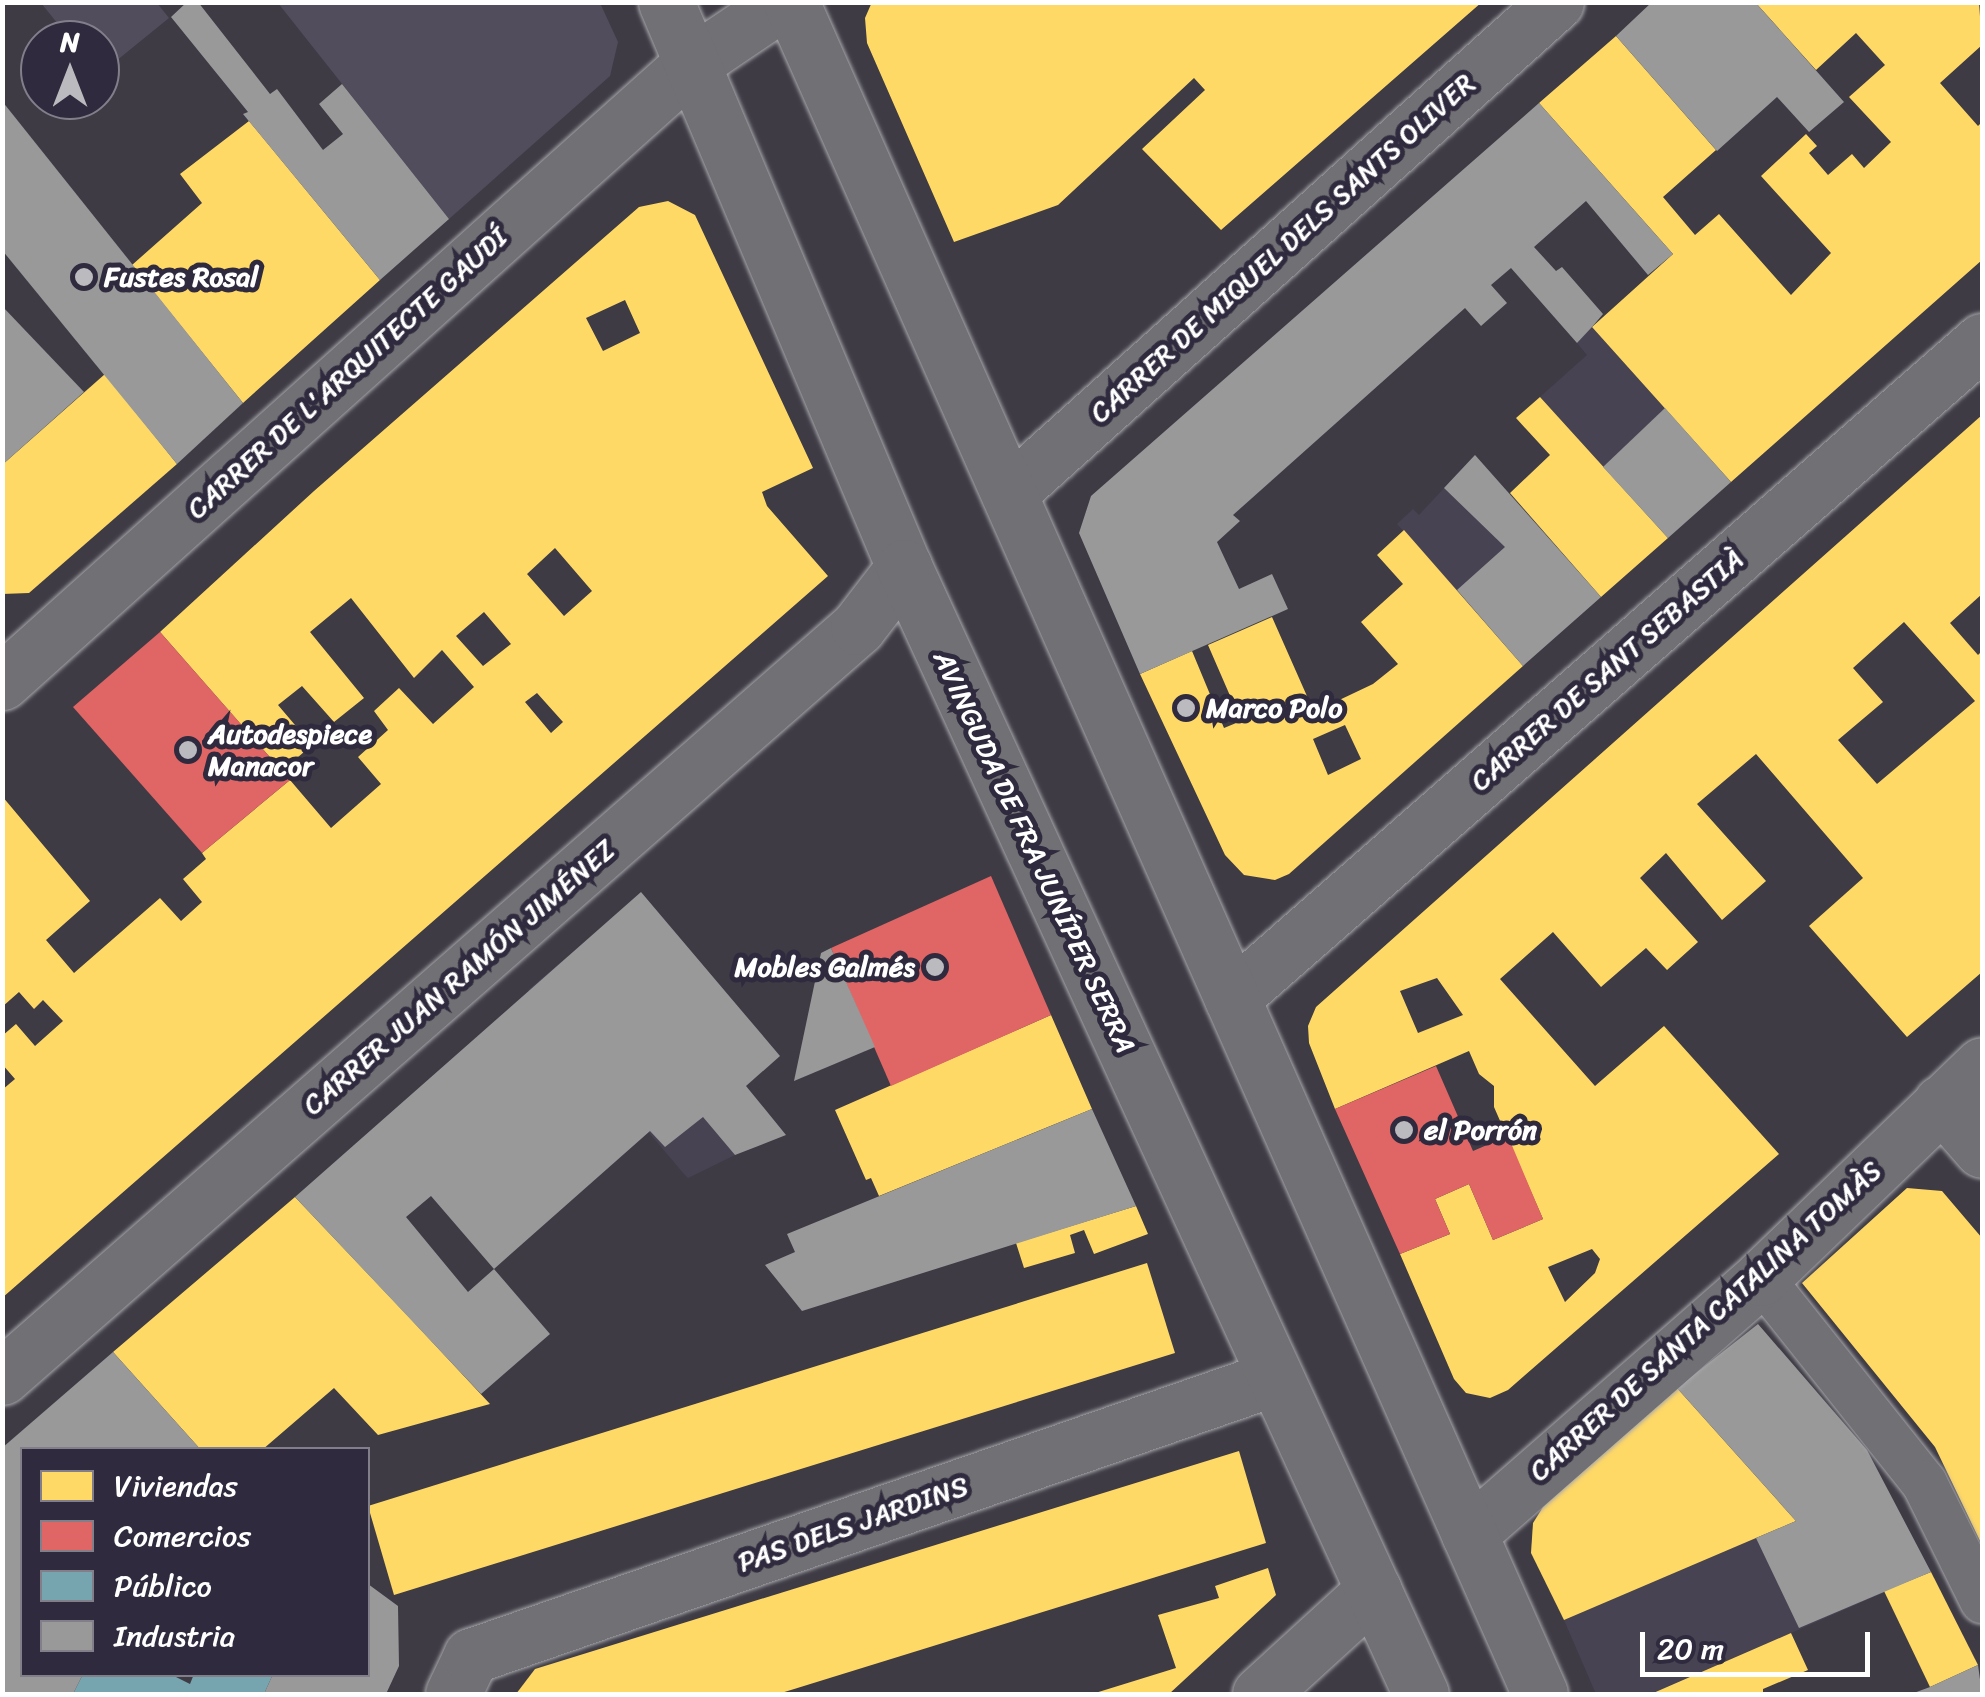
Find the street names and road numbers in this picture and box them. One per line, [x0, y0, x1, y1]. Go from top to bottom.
street label: CARRER DE MIQUEL DELS SANTS OLIVER [1083, 66, 1481, 430]
street label: CARRER DE L'ARQUITECTE GAUDÍ [180, 220, 514, 526]
street label: CARRER DE SANT SEBASTIÀ [1463, 542, 1751, 798]
street label: AVINGUDA DE FRA JUNÍPER SERRA [925, 645, 1143, 1059]
street label: CARRER JUAN RAMÓN JIMÉNEZ [295, 832, 623, 1122]
street label: CARRER DE SANTA CATALINA TOMÀS [1521, 1153, 1889, 1489]
street label: PAS DELS JARDINS [736, 1470, 970, 1578]

